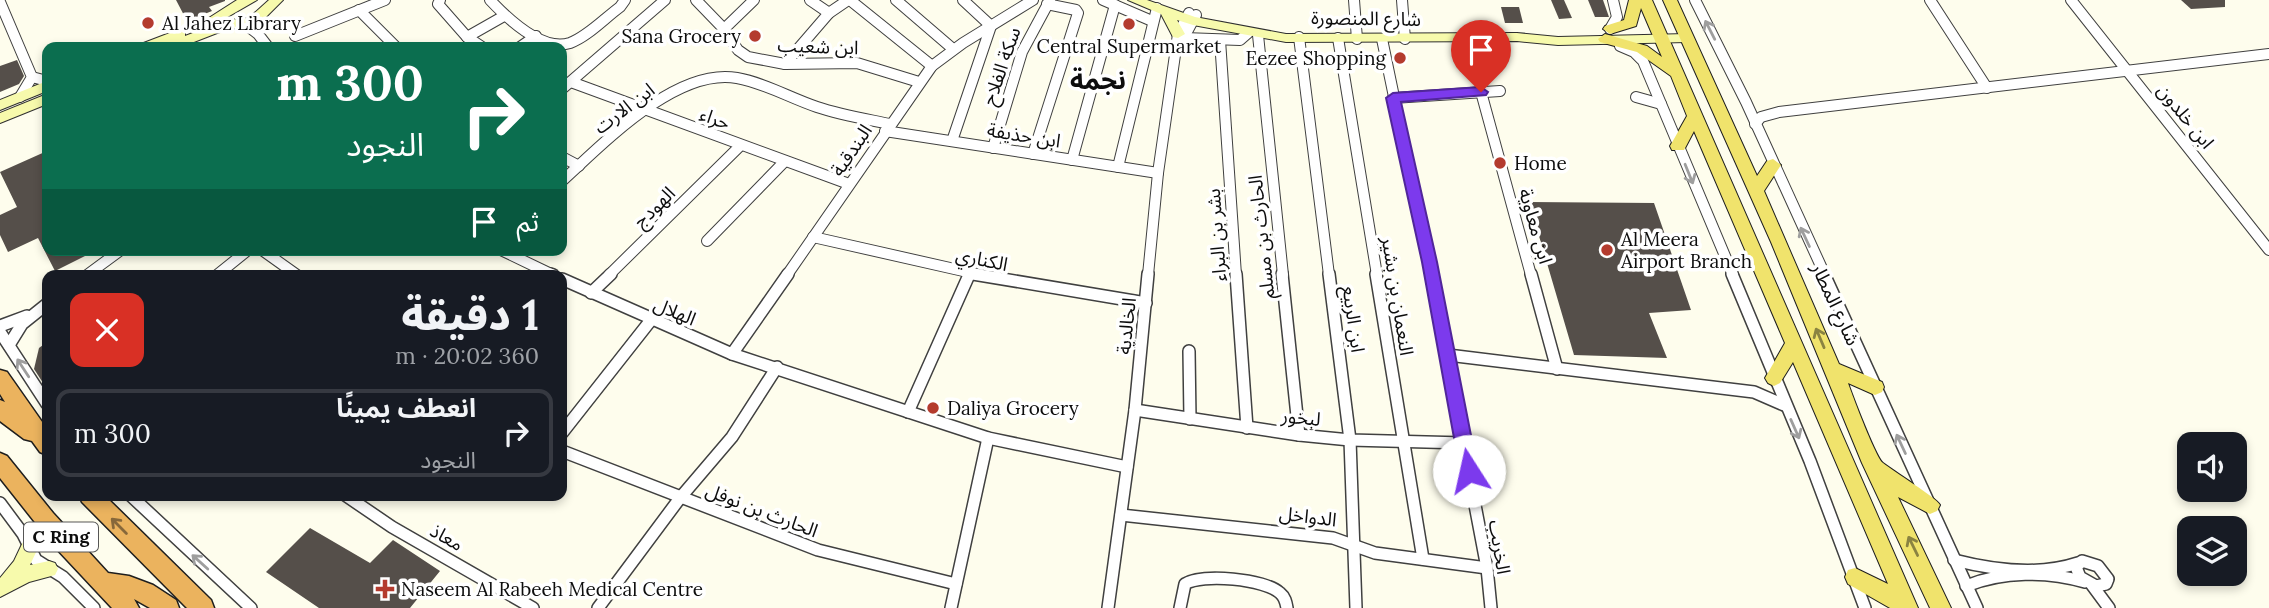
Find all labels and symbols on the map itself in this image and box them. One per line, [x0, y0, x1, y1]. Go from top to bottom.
street label: شارع المنصورة [1311, 5, 1421, 33]
place label: Al Jahez Library [161, 11, 301, 35]
marker: Al Jahez Library [140, 15, 156, 31]
marker: Central Supermarket [1121, 16, 1137, 32]
pin [1451, 20, 1511, 92]
one-way arrow [1703, 21, 1717, 41]
place label: Sana Grocery [622, 24, 741, 48]
street label: سكة الفلاح [976, 24, 1027, 109]
marker: Sana Grocery [747, 28, 763, 44]
street label: ابن شعيب [777, 33, 859, 59]
place label: Central Supermarket [1037, 34, 1222, 58]
place label: Eezee Shopping [1245, 46, 1386, 70]
marker: Eezee Shopping [1392, 50, 1408, 66]
district label: نجمة [1070, 63, 1126, 96]
street label: ابن الارت [589, 77, 659, 139]
street label: ابن خلدون [2152, 79, 2220, 153]
street label: حراء [697, 101, 733, 135]
street label: ابن حذيفة [986, 117, 1062, 153]
street label: البندقية [825, 119, 877, 181]
place label: Home [1514, 151, 1567, 175]
marker: Home [1492, 155, 1508, 171]
one-way arrow [1684, 162, 1697, 184]
street label: الحارث بن مسلم [1243, 174, 1282, 300]
street label: الهودج [628, 181, 681, 234]
street label: ابن معاوية [1514, 186, 1558, 266]
street label: بشر بن البراء [1201, 188, 1231, 282]
place label: Al Meera Airport Branch [1620, 227, 1752, 273]
one-way arrow [1798, 227, 1812, 248]
street label: النعمان بن بشير [1377, 234, 1419, 357]
street label: الكناري [953, 242, 1010, 280]
marker: Al Meera Airport Branch [1599, 242, 1615, 258]
street label: شارع المطار [1804, 258, 1866, 350]
street label: ابن الربيع [1334, 284, 1371, 354]
street label: الهلال [650, 291, 700, 331]
street label: الخالدية [1111, 296, 1141, 356]
one-way arrow [1813, 328, 1826, 350]
one-way arrow [16, 359, 31, 378]
place label: Daliya Grocery [947, 396, 1079, 420]
marker: Daliya Grocery [925, 400, 941, 416]
street label: لبخور [1279, 403, 1322, 431]
one-way arrow [1789, 418, 1802, 439]
one-way arrow [1894, 433, 1907, 455]
position arrow [1432, 434, 1506, 508]
street label: الحارث بن نوفل [702, 478, 822, 542]
street label: الدواخل [1278, 501, 1338, 531]
one-way arrow [110, 518, 127, 535]
street label: معاذ [426, 518, 468, 556]
street label: الخريب [1484, 518, 1516, 576]
road number: C Ring [24, 522, 98, 552]
one-way arrow [1906, 536, 1919, 557]
one-way arrow [191, 554, 209, 570]
place label: Naseem Al Rabeeh Medical Centre [401, 577, 703, 601]
marker: Naseem Al Rabeeh Medical Centre [375, 579, 395, 599]

